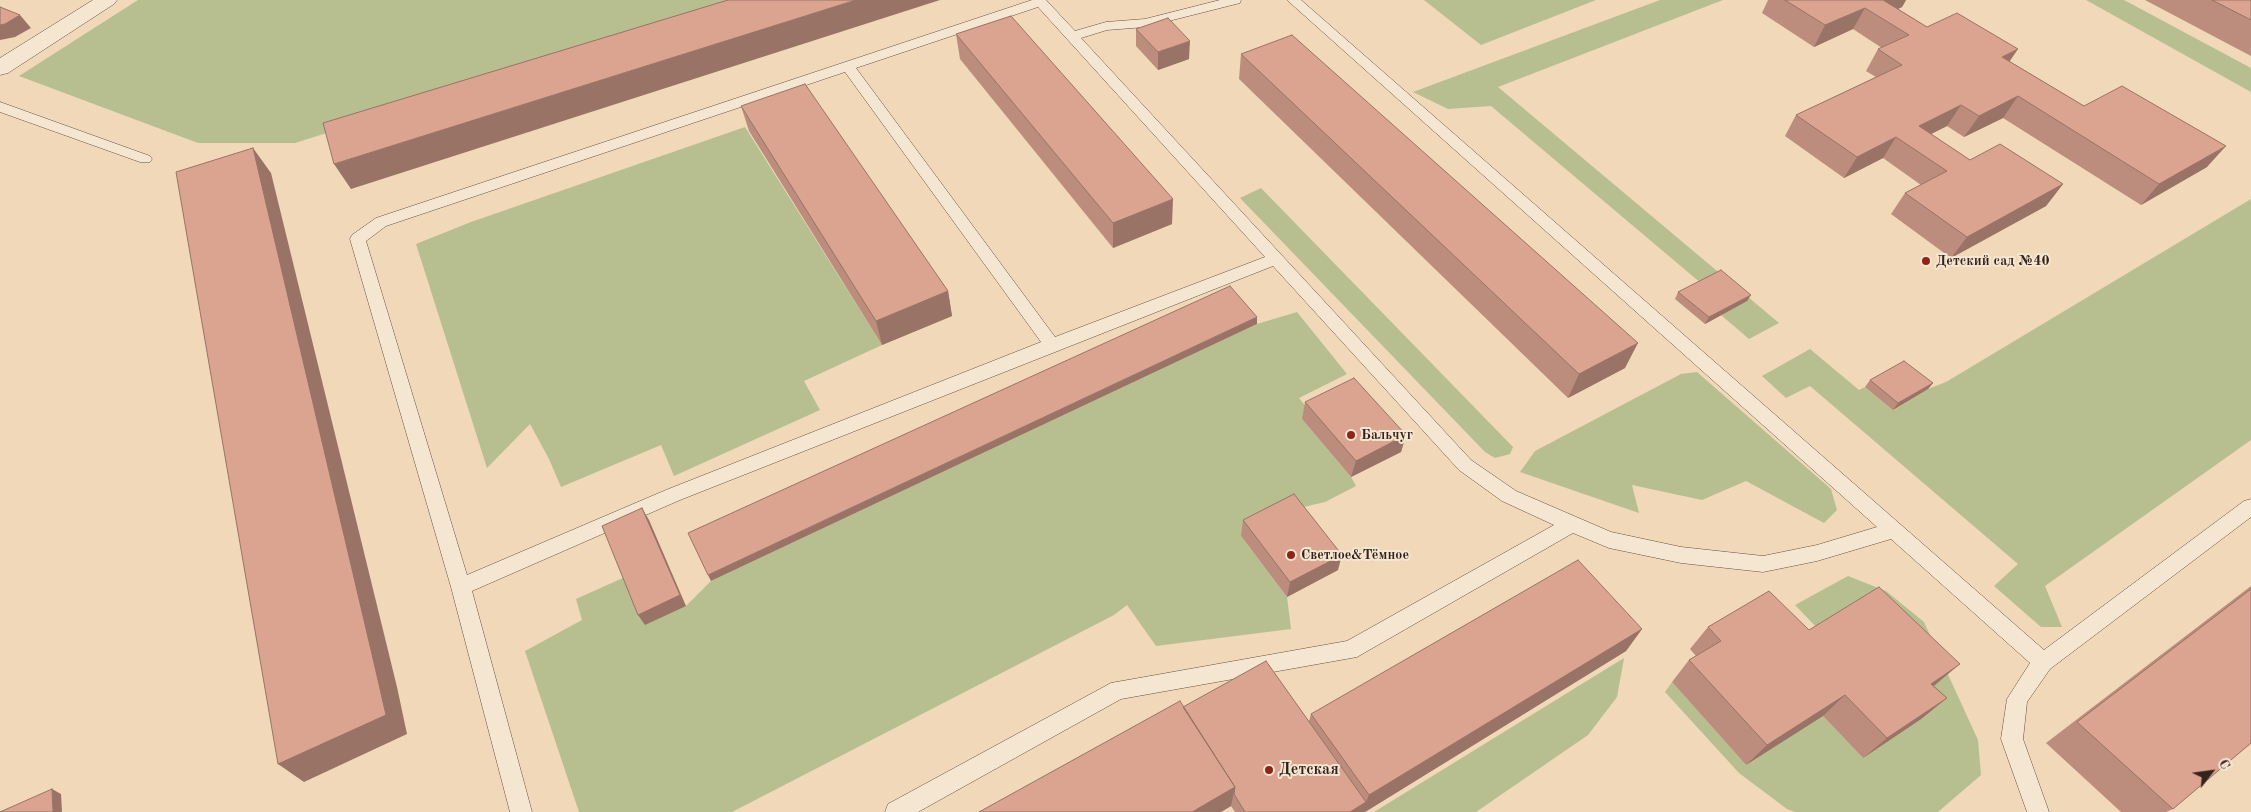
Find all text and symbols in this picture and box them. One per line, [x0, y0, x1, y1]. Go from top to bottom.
place label: Детский сад №40 [1936, 253, 2050, 269]
marker: Детский сад №40 [1920, 255, 1932, 267]
place label: Бальчуг [1361, 427, 1413, 443]
marker: Бальчуг [1345, 429, 1357, 441]
place label: Светлое&Тёмное [1301, 547, 1409, 563]
marker: Светлое&Тёмное [1285, 549, 1297, 561]
north arrow [2186, 747, 2236, 797]
text: С [2216, 757, 2232, 772]
place label: Детская [1279, 760, 1339, 780]
marker: Детская [1263, 764, 1275, 776]

